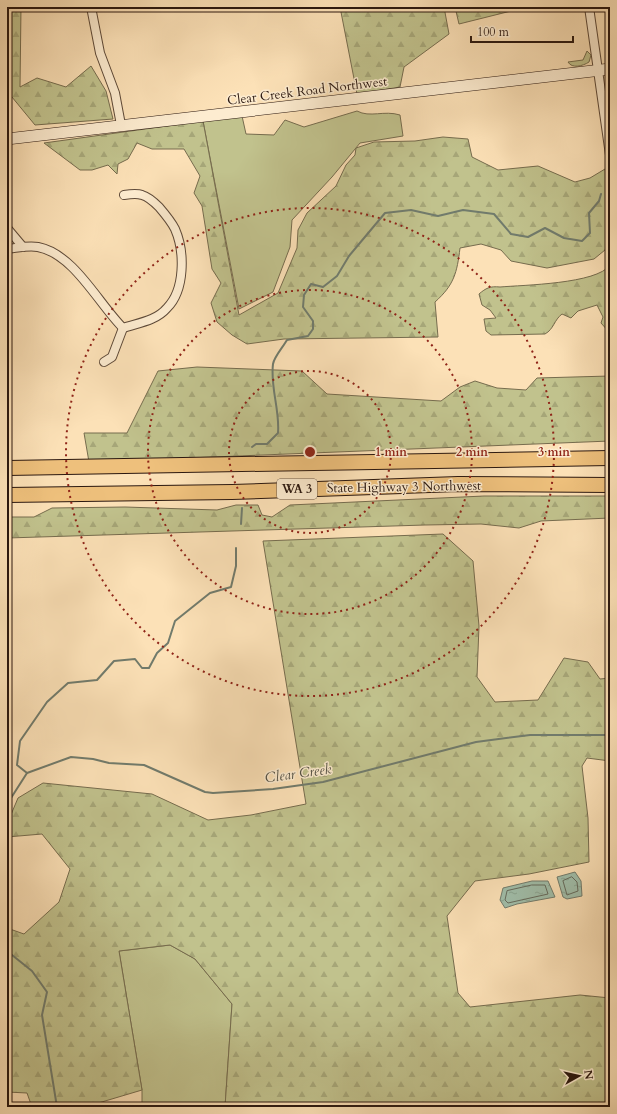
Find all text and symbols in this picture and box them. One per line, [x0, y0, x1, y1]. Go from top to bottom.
scale bar [471, 18, 573, 44]
text: 100 m [477, 24, 510, 40]
street label: Clear Creek Road Northwest [226, 72, 388, 110]
text: 1 min [375, 444, 407, 460]
text: 2 min [456, 444, 488, 460]
text: 3 min [538, 444, 570, 460]
centre of rings [303, 445, 317, 459]
street label: State Highway 3 Northwest [327, 477, 481, 497]
road number: WA 3 [277, 479, 317, 499]
water label: Clear Creek [264, 759, 333, 788]
north arrow [559, 1056, 599, 1096]
text: N [580, 1069, 597, 1081]

